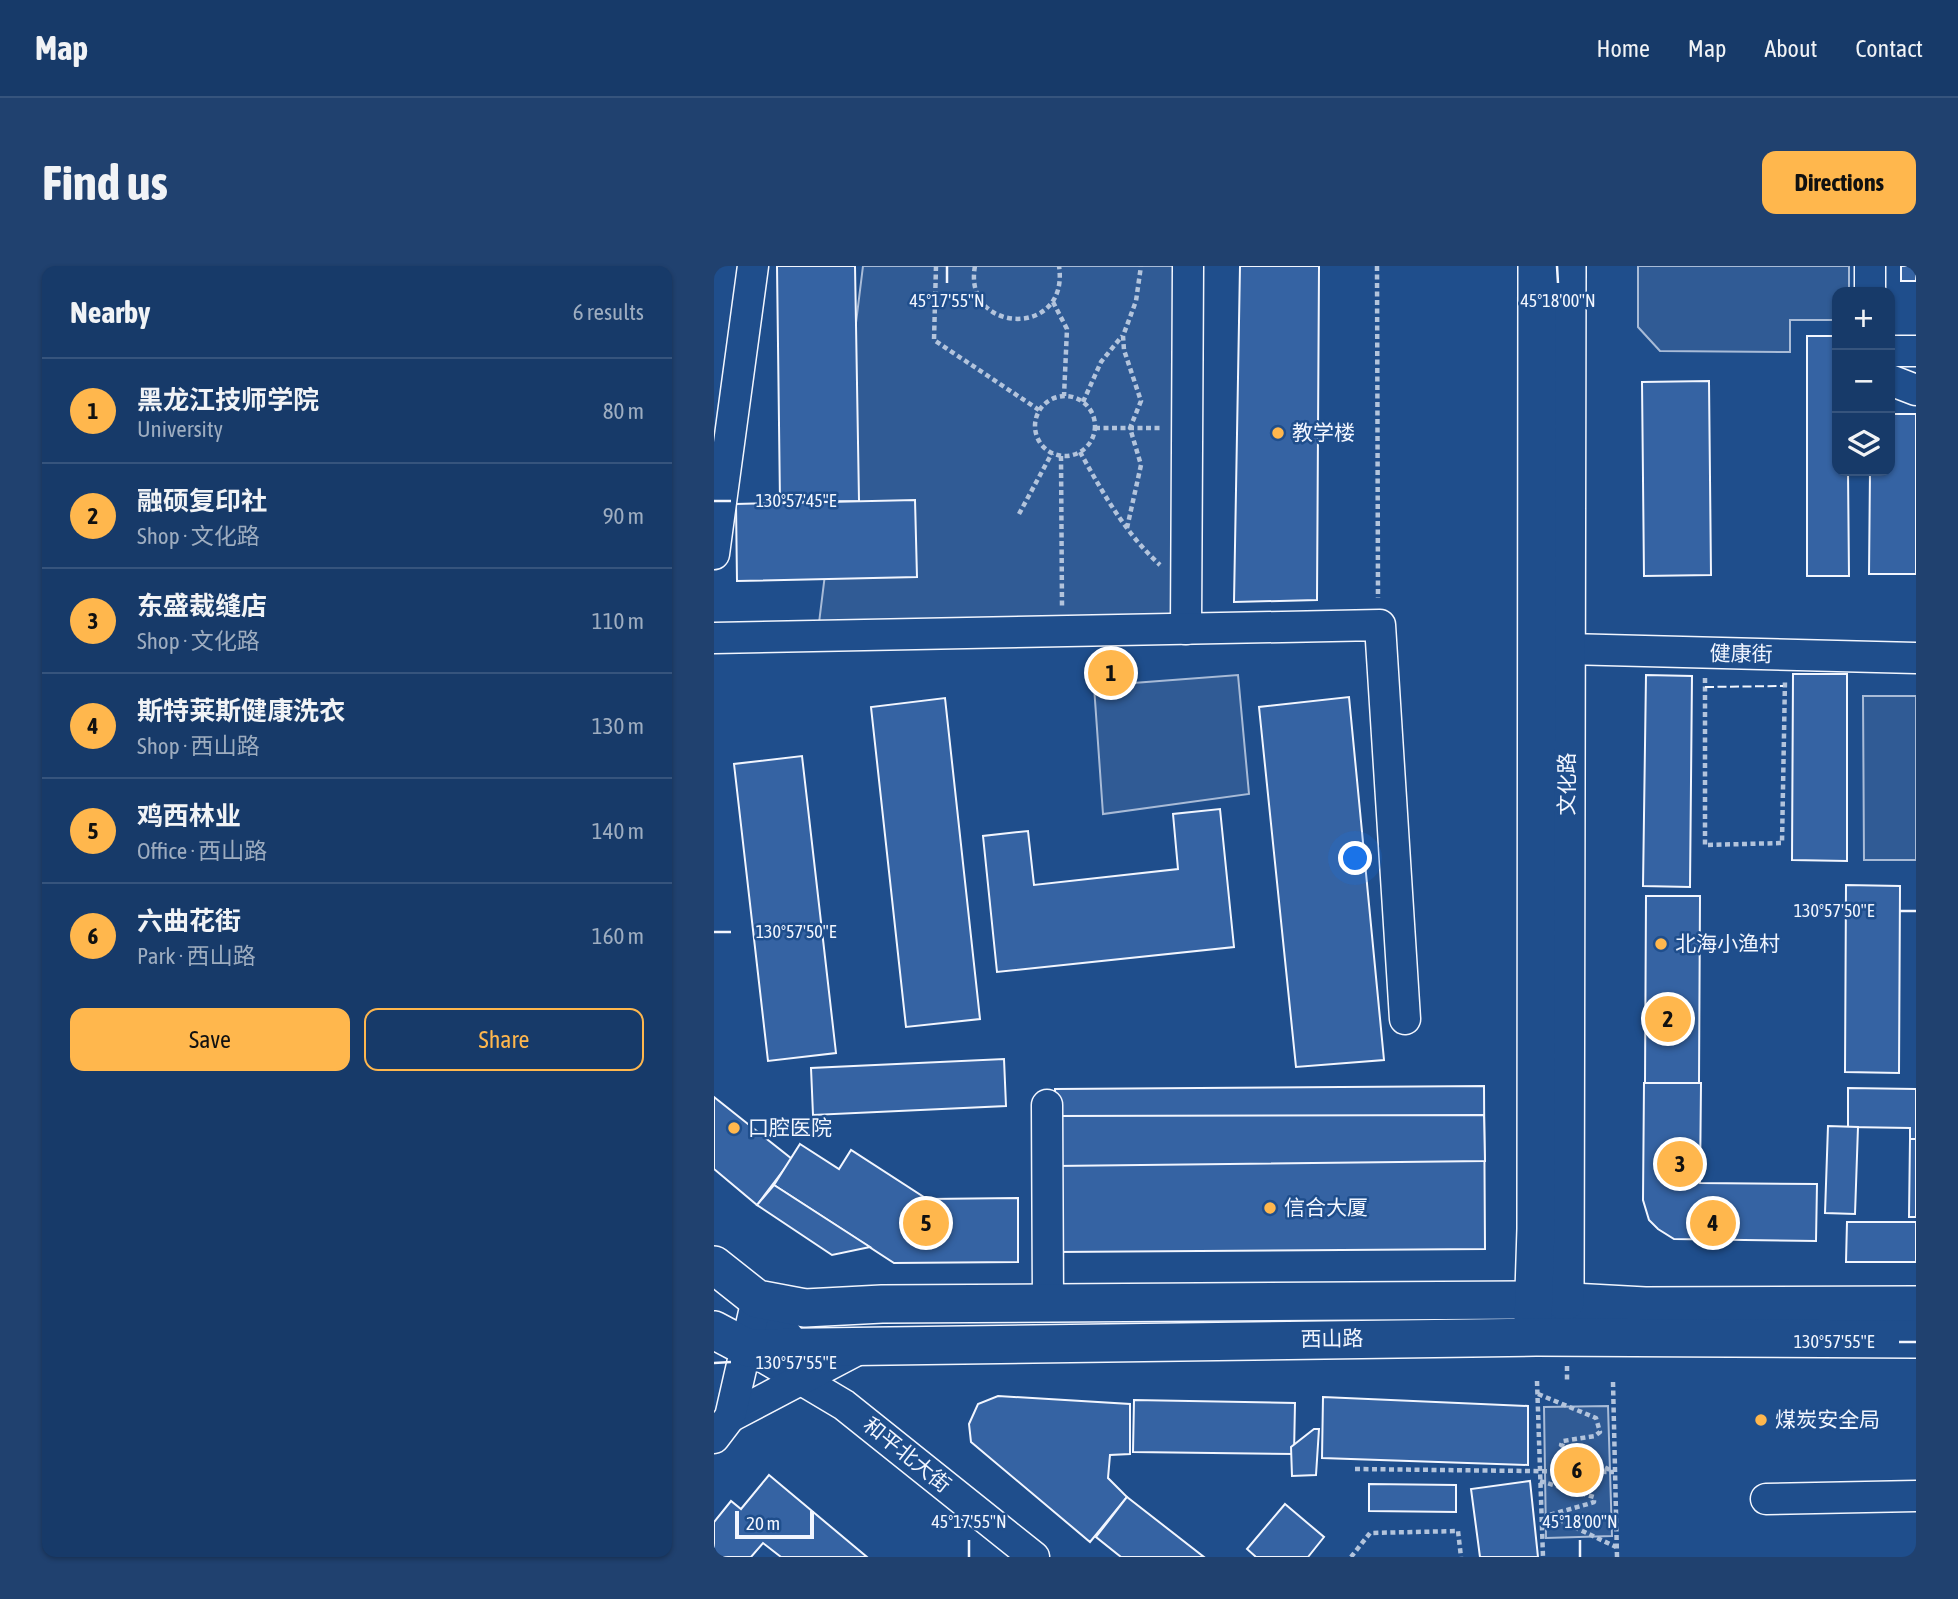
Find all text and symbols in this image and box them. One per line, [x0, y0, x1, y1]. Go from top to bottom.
text: Map [35, 29, 88, 67]
text: Home [1596, 35, 1650, 62]
text: Map [1688, 35, 1726, 62]
text: About [1764, 35, 1817, 62]
text: Contact [1855, 35, 1923, 62]
button: Directions [1762, 151, 1916, 214]
text: Find us [42, 154, 168, 210]
map controls [1832, 287, 1895, 476]
button: + [1832, 287, 1895, 350]
text: 45°17'55"N [909, 290, 985, 311]
text: 45°18'00"N [1520, 290, 1596, 311]
text: Nearby [70, 295, 150, 329]
text: 6 results [573, 299, 644, 325]
button: − [1832, 350, 1895, 413]
text: 黑龙江技师学院 [137, 385, 319, 415]
text: 1 [88, 398, 98, 424]
text: 80 m [603, 398, 644, 424]
button: layers [1832, 413, 1895, 476]
text: University [137, 416, 223, 442]
place label: 教学楼 [1292, 420, 1355, 444]
marker: 教学楼 [1270, 425, 1286, 441]
text: 融硕复印社 [137, 486, 267, 516]
text: 130°57'45"E [756, 490, 837, 511]
text: 2 [88, 503, 98, 529]
text: 90 m [603, 503, 644, 529]
text: Shop · 文化路 [137, 523, 260, 549]
text: 东盛裁缝店 [137, 591, 267, 621]
text: 3 [88, 608, 98, 634]
text: 110 m [592, 608, 644, 634]
text: Shop · 文化路 [137, 628, 260, 654]
street label: 健康街 [1709, 640, 1773, 666]
pin: 1 [1088, 647, 1134, 699]
text: 斯特莱斯健康洗衣 [137, 696, 345, 726]
text: 4 [88, 713, 98, 739]
text: 130 m [592, 713, 644, 739]
text: Shop · 西山路 [137, 733, 260, 759]
street label: 文化路 [1554, 753, 1578, 816]
text: 鸡西林业 [137, 801, 241, 831]
text: 5 [88, 818, 98, 844]
text: 140 m [592, 818, 644, 844]
text: Office · 西山路 [137, 838, 267, 864]
your location [1338, 841, 1372, 875]
text: 130°57'50"E [1794, 900, 1875, 921]
text: 六曲花街 [137, 906, 241, 936]
text: 130°57'50"E [756, 921, 837, 942]
text: 6 [88, 923, 98, 949]
text: 160 m [592, 923, 644, 949]
place label: 北海小渔村 [1675, 931, 1780, 955]
marker: 北海小渔村 [1653, 936, 1669, 952]
text: Park · 西山路 [137, 943, 256, 969]
pin: 2 [1645, 993, 1691, 1045]
button: Save [70, 1008, 350, 1071]
button: Share [364, 1008, 644, 1071]
place label: 口腔医院 [748, 1115, 832, 1139]
marker: 口腔医院 [726, 1120, 742, 1136]
pin: 3 [1657, 1138, 1703, 1190]
place label: 信合大厦 [1284, 1195, 1368, 1219]
pin: 5 [903, 1197, 949, 1249]
pin: 4 [1690, 1197, 1736, 1249]
marker: 信合大厦 [1262, 1200, 1278, 1216]
street label: 西山路 [1300, 1325, 1364, 1351]
text: 130°57'55"E [1794, 1331, 1875, 1352]
text: 130°57'55"E [756, 1352, 837, 1373]
place label: 煤炭安全局 [1775, 1407, 1880, 1431]
street label: 和平北大街 [859, 1412, 956, 1497]
marker: 煤炭安全局 [1753, 1412, 1769, 1428]
pin: 6 [1554, 1444, 1600, 1496]
scale bar [735, 1508, 814, 1540]
text: 45°17'55"N [931, 1511, 1007, 1532]
text: 45°18'00"N [1542, 1511, 1618, 1532]
text: 20 m [746, 1512, 780, 1534]

